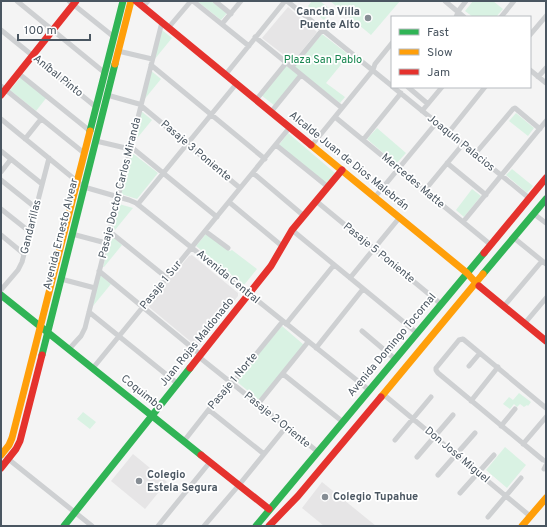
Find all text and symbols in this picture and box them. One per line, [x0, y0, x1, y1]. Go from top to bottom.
place label: Cancha Villa Puente Alto [296, 5, 360, 32]
marker: Cancha Villa Puente Alto [363, 13, 373, 23]
scale bar [18, 16, 90, 42]
legend [391, 16, 531, 88]
text: 100 m [24, 23, 57, 39]
text: Fast [427, 25, 449, 41]
text: Slow [427, 45, 453, 61]
street label: Aníbal Pinto [30, 52, 86, 100]
park label: Plaza San Pablo [284, 53, 362, 67]
text: Jam [427, 65, 450, 81]
street label: Alcalde Juan de Dios Malebrán [286, 108, 412, 214]
street label: Joaquín Palacios [424, 111, 498, 175]
street label: Pasaje Doctor Carlos Miranda [96, 116, 144, 260]
street label: Pasaje 3 Poniente [158, 117, 234, 185]
street label: Mercedes Matte [378, 150, 448, 212]
street label: Avenida Ernesto Alvear [40, 176, 82, 291]
street label: Gandarillas [17, 198, 45, 256]
street label: Pasaje 5 Poniente [340, 220, 418, 286]
street label: Avenida Central [193, 247, 263, 307]
street label: Pasaje 1 Sur [137, 257, 185, 312]
street label: Avenida Domingo Tocornal [345, 290, 439, 400]
street label: Juan Rojas Maldonado [157, 295, 237, 389]
street label: Pasaje 1 Norte [205, 350, 261, 412]
street label: Coquimbo [118, 372, 166, 414]
street label: Pasaje 2 Oriente [241, 389, 313, 451]
street label: Don José Miguel [422, 424, 492, 486]
place label: Colegio Estela Segura [147, 468, 218, 495]
marker: Colegio Estela Segura [134, 476, 144, 486]
place label: Colegio Tupahue [333, 490, 418, 504]
marker: Colegio Tupahue [320, 492, 330, 502]

